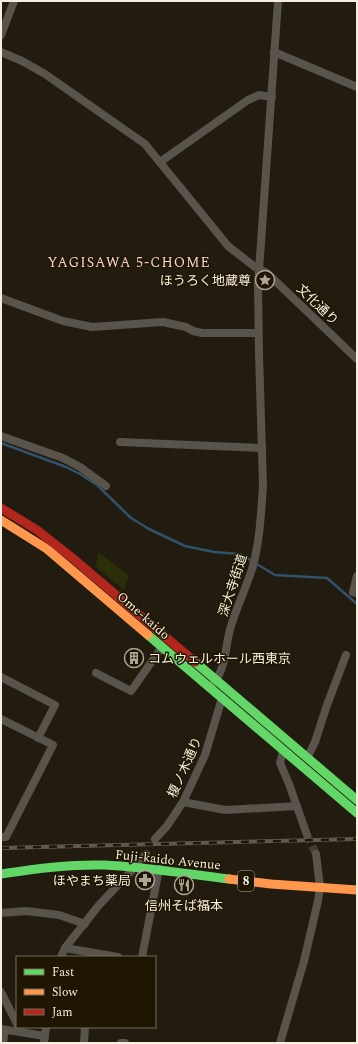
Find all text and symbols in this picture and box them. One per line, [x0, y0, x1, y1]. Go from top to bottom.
district label: YAGISAWA 5-CHOME [47, 252, 211, 273]
place icon: ほうろく地蔵尊 [254, 269, 276, 291]
place label: ほうろく地蔵尊 [160, 271, 251, 291]
street label: 文化通り [292, 279, 343, 330]
street label: 深大寺街道 [213, 551, 253, 619]
street label: Ome-kaido [112, 587, 174, 645]
building icon: コムウェルホール西東京 [123, 647, 145, 669]
place label: コムウェルホール西東京 [148, 649, 291, 669]
street label: 榎ノ木通り [163, 734, 207, 801]
street label: Fuji-kaido Avenue [114, 845, 222, 875]
pharmacy icon: ほやまち薬局 [134, 869, 156, 891]
place label: ほやまち薬局 [53, 871, 131, 891]
road number: 8 [238, 871, 254, 891]
restaurant icon: 信州そば福本 [173, 874, 195, 896]
place label: 信州そば福本 [145, 896, 223, 916]
legend [16, 956, 156, 1028]
text: Fast [52, 963, 74, 982]
text: Slow [52, 983, 78, 1002]
text: Jam [52, 1003, 73, 1022]

